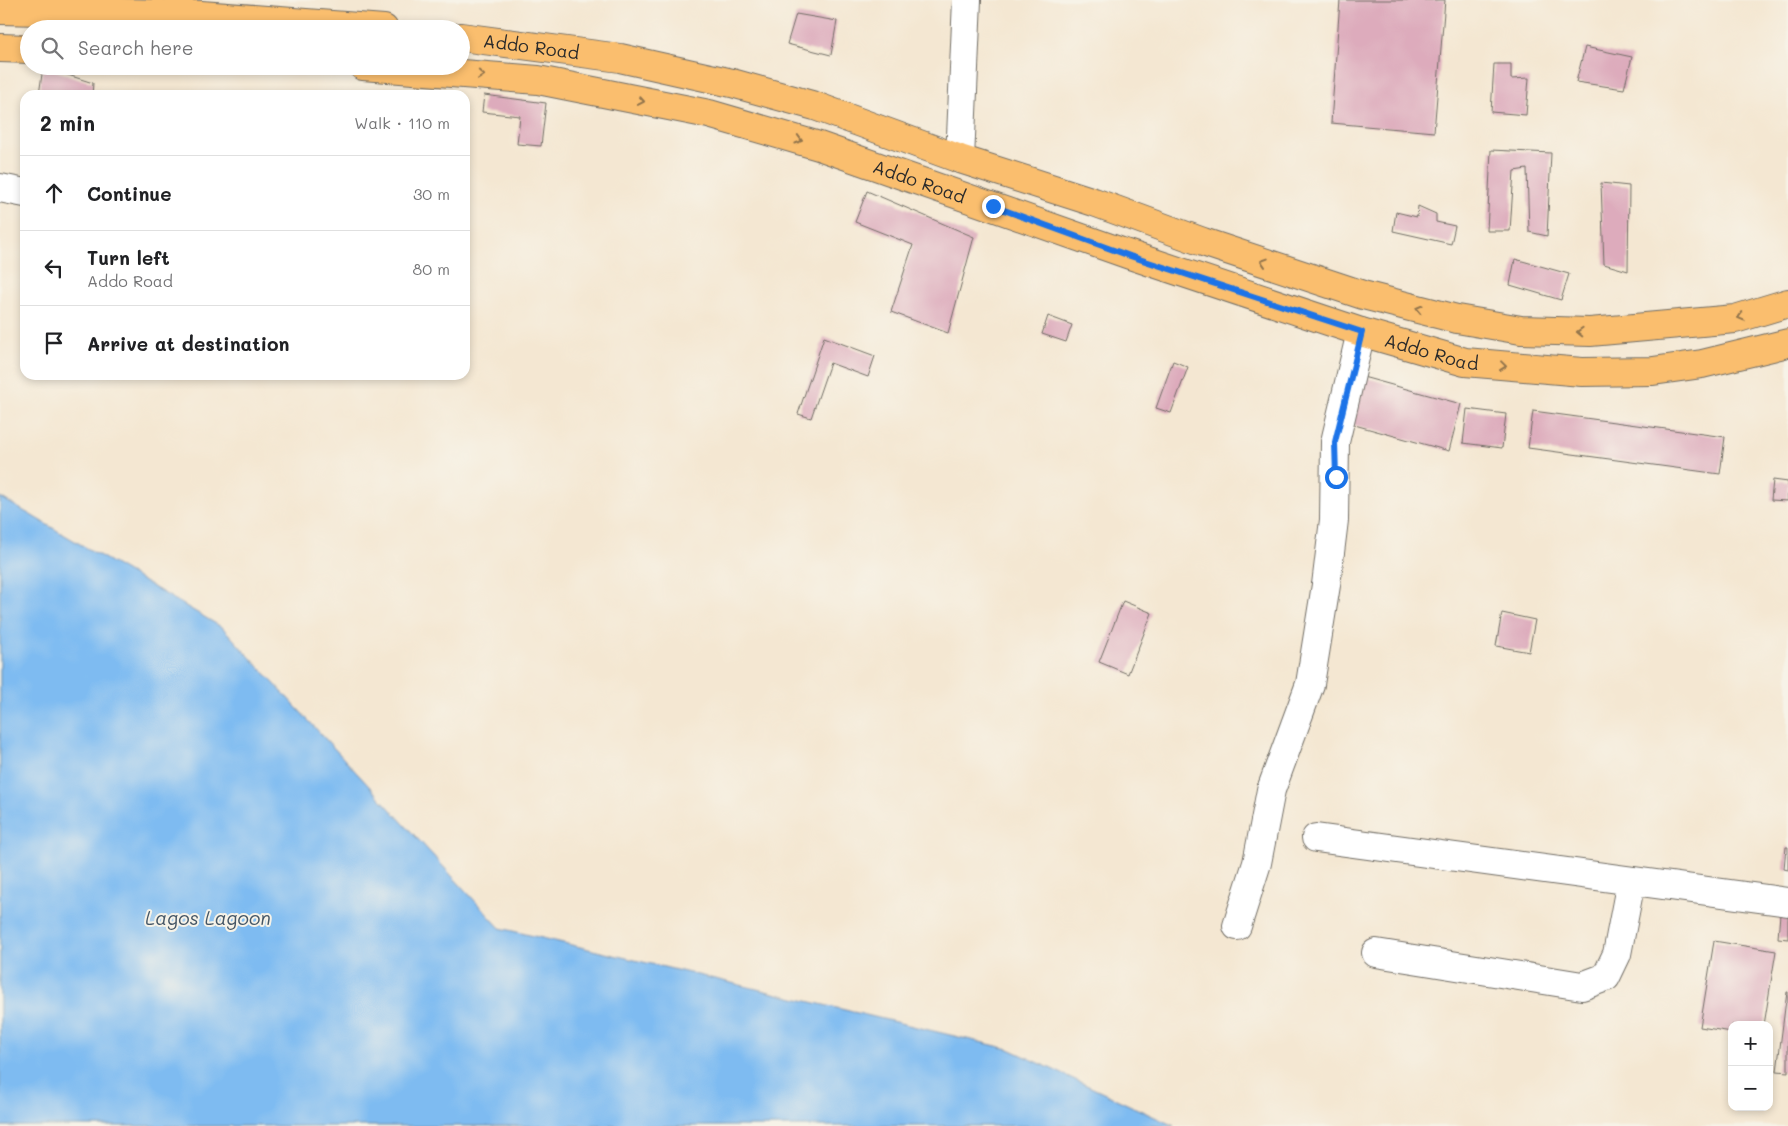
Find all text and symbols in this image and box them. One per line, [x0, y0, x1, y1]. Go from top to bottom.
search box [20, 20, 470, 75]
street label: Addo Road [482, 28, 581, 65]
icon: search [38, 34, 66, 62]
text: Search here [78, 35, 194, 60]
one-way arrow [477, 70, 485, 81]
one-way arrow [637, 96, 646, 106]
text: 2 min [40, 109, 95, 136]
text: Walk · 110 m [354, 112, 450, 133]
one-way arrow [794, 135, 802, 145]
street label: Addo Road [870, 154, 969, 209]
icon: ahead [40, 179, 68, 207]
text: Continue [87, 181, 172, 206]
text: 30 m [413, 183, 450, 204]
route end [982, 195, 1005, 218]
text: Turn left [87, 245, 170, 270]
icon: left [40, 254, 68, 282]
text: 80 m [413, 258, 450, 279]
one-way arrow [1260, 258, 1269, 268]
text: Addo Road [87, 270, 173, 291]
one-way arrow [1415, 304, 1424, 315]
one-way arrow [1737, 311, 1746, 322]
street label: Addo Road [1382, 327, 1480, 375]
one-way arrow [1575, 327, 1583, 337]
icon: arrive [40, 329, 68, 357]
text: Arrive at destination [87, 331, 290, 356]
one-way arrow [1499, 360, 1507, 371]
route start [1325, 466, 1348, 489]
water label: Lagos Lagoon [145, 905, 271, 930]
map controls [1728, 1021, 1773, 1111]
button: + [1728, 1021, 1773, 1066]
button: − [1728, 1066, 1773, 1111]

